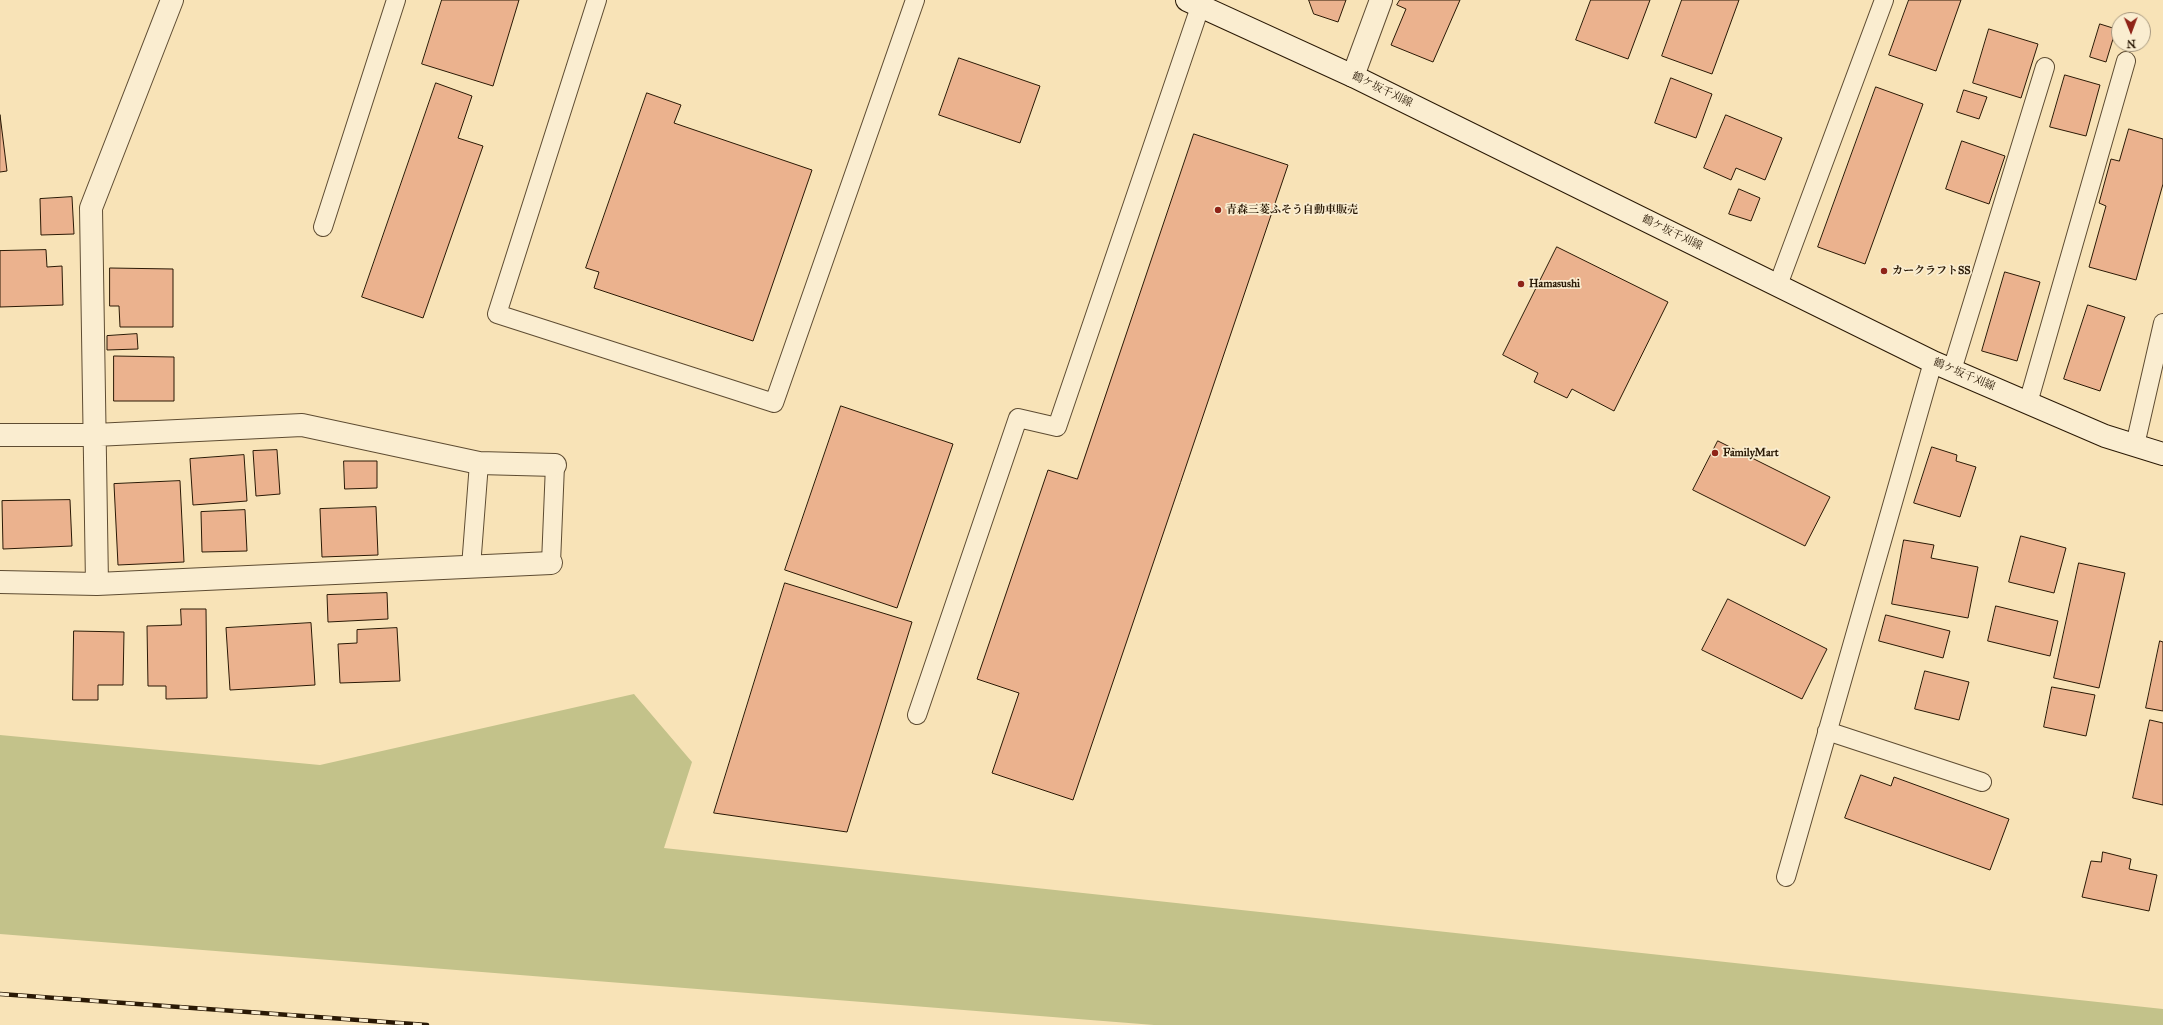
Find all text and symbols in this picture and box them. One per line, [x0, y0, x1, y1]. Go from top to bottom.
north arrow [2111, 12, 2151, 52]
text: N [2126, 37, 2136, 50]
street label: 鶴ケ坂千刈線 [1349, 70, 1415, 110]
place label: 青森三菱ふそう自動車販売 [1226, 203, 1358, 217]
marker: 青森三菱ふそう自動車販売 [1213, 205, 1223, 215]
street label: 鶴ケ坂千刈線 [1639, 213, 1705, 253]
place label: カークラフトSS [1892, 264, 1971, 278]
marker: カークラフトSS [1879, 266, 1889, 276]
place label: Hamasushi [1529, 277, 1580, 291]
marker: Hamasushi [1516, 279, 1526, 289]
street label: 鶴ケ坂千刈線 [1931, 356, 1997, 394]
place label: FamilyMart [1723, 446, 1779, 460]
marker: FamilyMart [1710, 448, 1720, 458]

